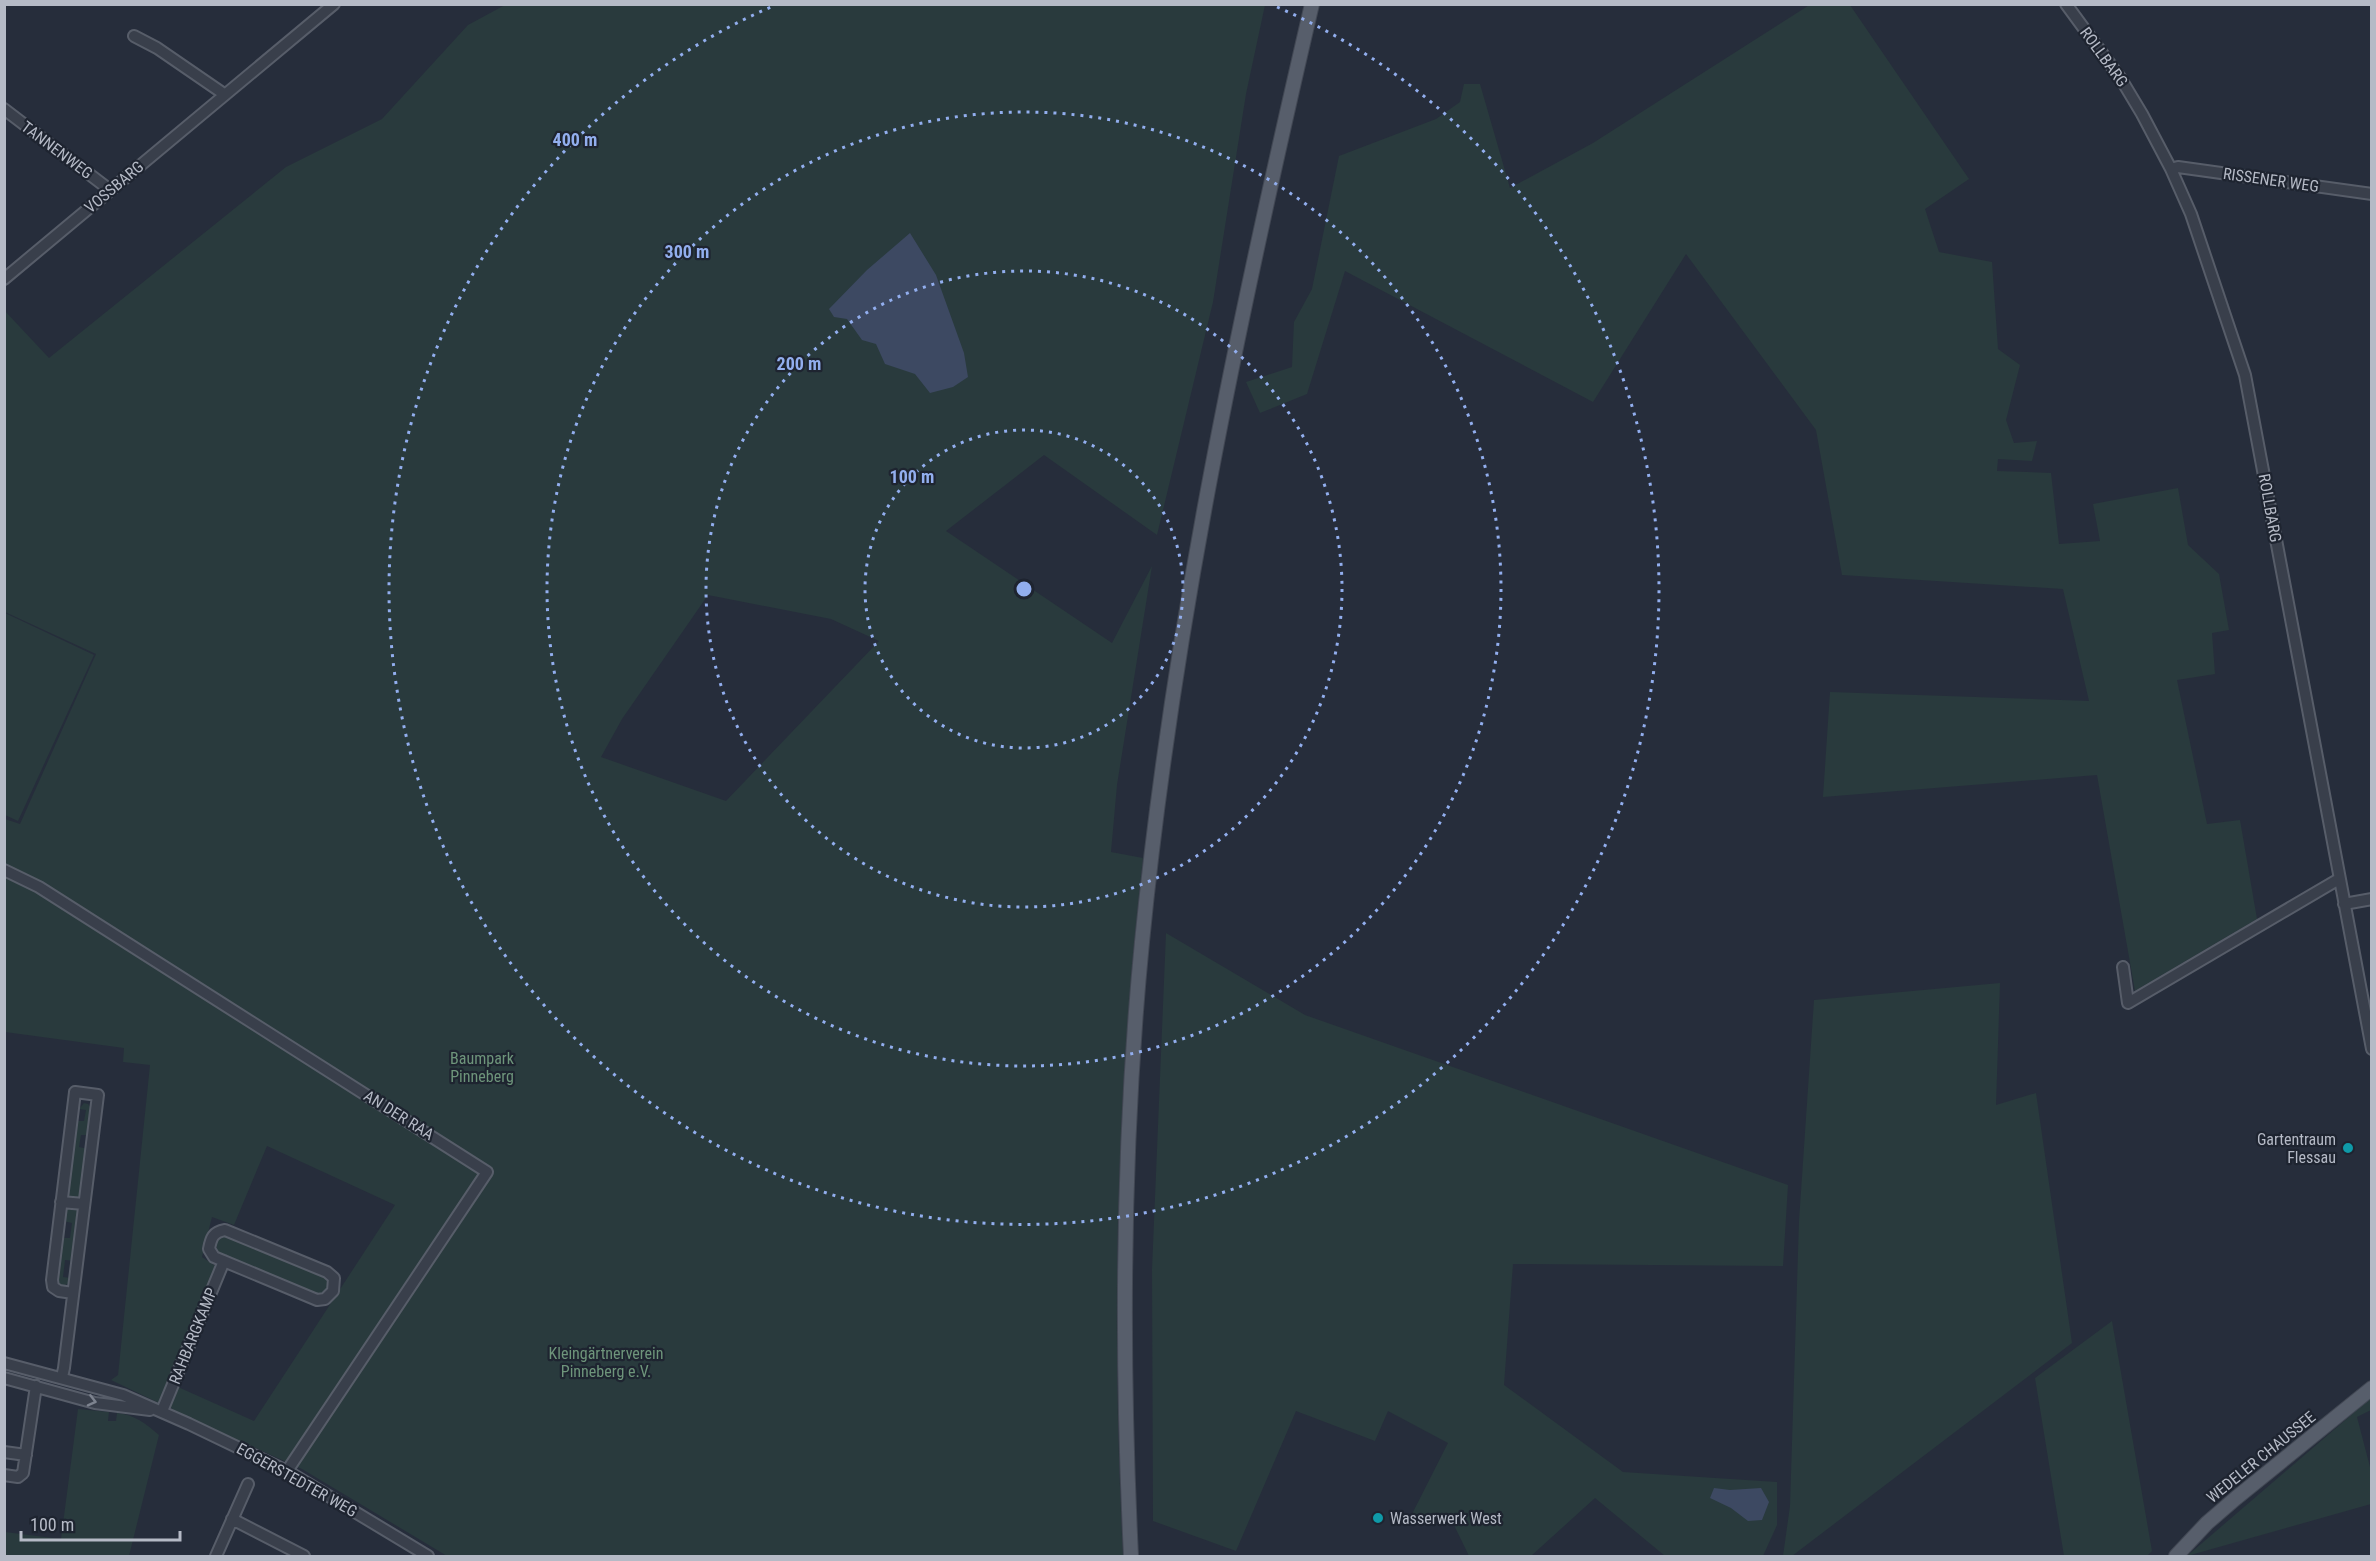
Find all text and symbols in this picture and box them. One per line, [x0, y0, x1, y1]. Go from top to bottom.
street label: ROLLBARG [2076, 23, 2132, 91]
street label: TANNENWEG [18, 117, 96, 183]
text: 400 m [553, 129, 597, 150]
street label: VOSSBARG [81, 157, 147, 217]
street label: RISSENER WEG [2222, 164, 2320, 196]
text: 300 m [665, 241, 709, 262]
text: 200 m [777, 353, 821, 374]
text: 100 m [890, 466, 934, 487]
street label: ROLLBARG [2255, 472, 2285, 544]
centre of rings [1014, 579, 1034, 599]
park label: Baumpark Pinneberg [450, 1049, 515, 1086]
street label: AN DER RAA [360, 1086, 438, 1144]
place label: Gartentraum Flessau [2257, 1130, 2336, 1167]
marker: Gartentraum Flessau [2341, 1141, 2355, 1155]
street label: RAHBARGKAMP [165, 1285, 221, 1387]
park label: Kleingärtnerverein Pinneberg e.V. [548, 1344, 664, 1381]
one-way arrow [87, 1394, 97, 1407]
street label: WEDELER CHAUSSEE [2203, 1407, 2319, 1507]
street label: EGGERSTEDTER WEG [233, 1439, 361, 1521]
scale bar [21, 1504, 180, 1542]
place label: Wasserwerk West [1390, 1509, 1502, 1528]
marker: Wasserwerk West [1371, 1511, 1385, 1525]
text: 100 m [30, 1514, 74, 1535]

